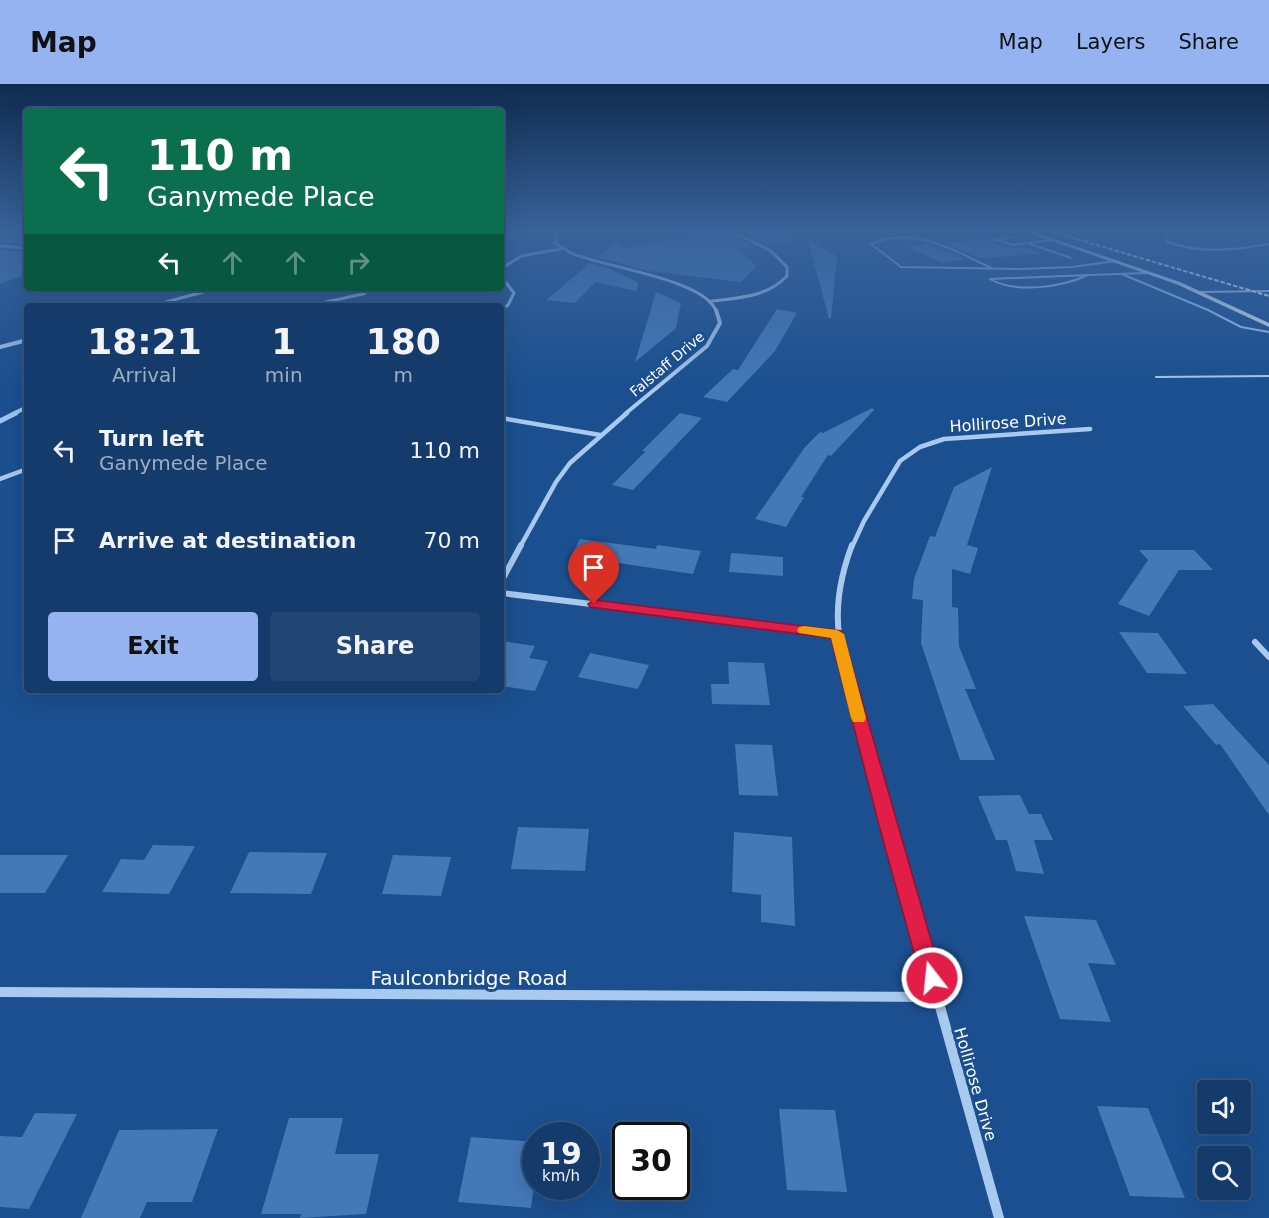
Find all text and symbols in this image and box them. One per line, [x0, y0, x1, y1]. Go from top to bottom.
text: Map [30, 26, 97, 59]
text: Map [999, 30, 1043, 54]
text: Layers [1076, 30, 1145, 54]
text: Share [1178, 30, 1239, 54]
text: 110 m [147, 131, 293, 180]
icon: left [48, 132, 126, 210]
text: Ganymede Place [147, 181, 375, 212]
icon: left [153, 246, 186, 279]
icon: ahead [216, 246, 249, 279]
icon: ahead [279, 246, 312, 279]
icon: right [342, 246, 375, 279]
text: 18:21 [87, 321, 202, 362]
text: 1 [271, 321, 296, 362]
text: 180 [366, 321, 441, 362]
street label: Falstaff Drive [627, 328, 707, 400]
text: Arrival [112, 363, 177, 387]
text: min [265, 363, 303, 387]
text: m [394, 363, 413, 387]
street label: Hollirose Drive [949, 409, 1067, 436]
text: Turn left [99, 426, 204, 451]
icon: left [48, 434, 81, 467]
text: 110 m [410, 438, 480, 463]
text: Ganymede Place [99, 451, 268, 475]
icon: arrive [48, 524, 81, 557]
text: Arrive at destination [99, 528, 356, 553]
text: 70 m [424, 528, 480, 553]
pin [568, 542, 619, 604]
icon: arrive [577, 551, 610, 584]
button: Exit [48, 612, 258, 681]
button: Share [270, 612, 480, 681]
position arrow [900, 946, 964, 1010]
street label: Faulconbridge Road [371, 966, 567, 990]
street label: Hollirose Drive [950, 1025, 1001, 1143]
map controls [1197, 1080, 1251, 1200]
button: sound [1197, 1080, 1251, 1134]
speed limit sign: 30 [612, 1122, 690, 1200]
text: 19 [540, 1136, 582, 1171]
button: search [1197, 1146, 1251, 1200]
text: km/h [542, 1167, 580, 1185]

